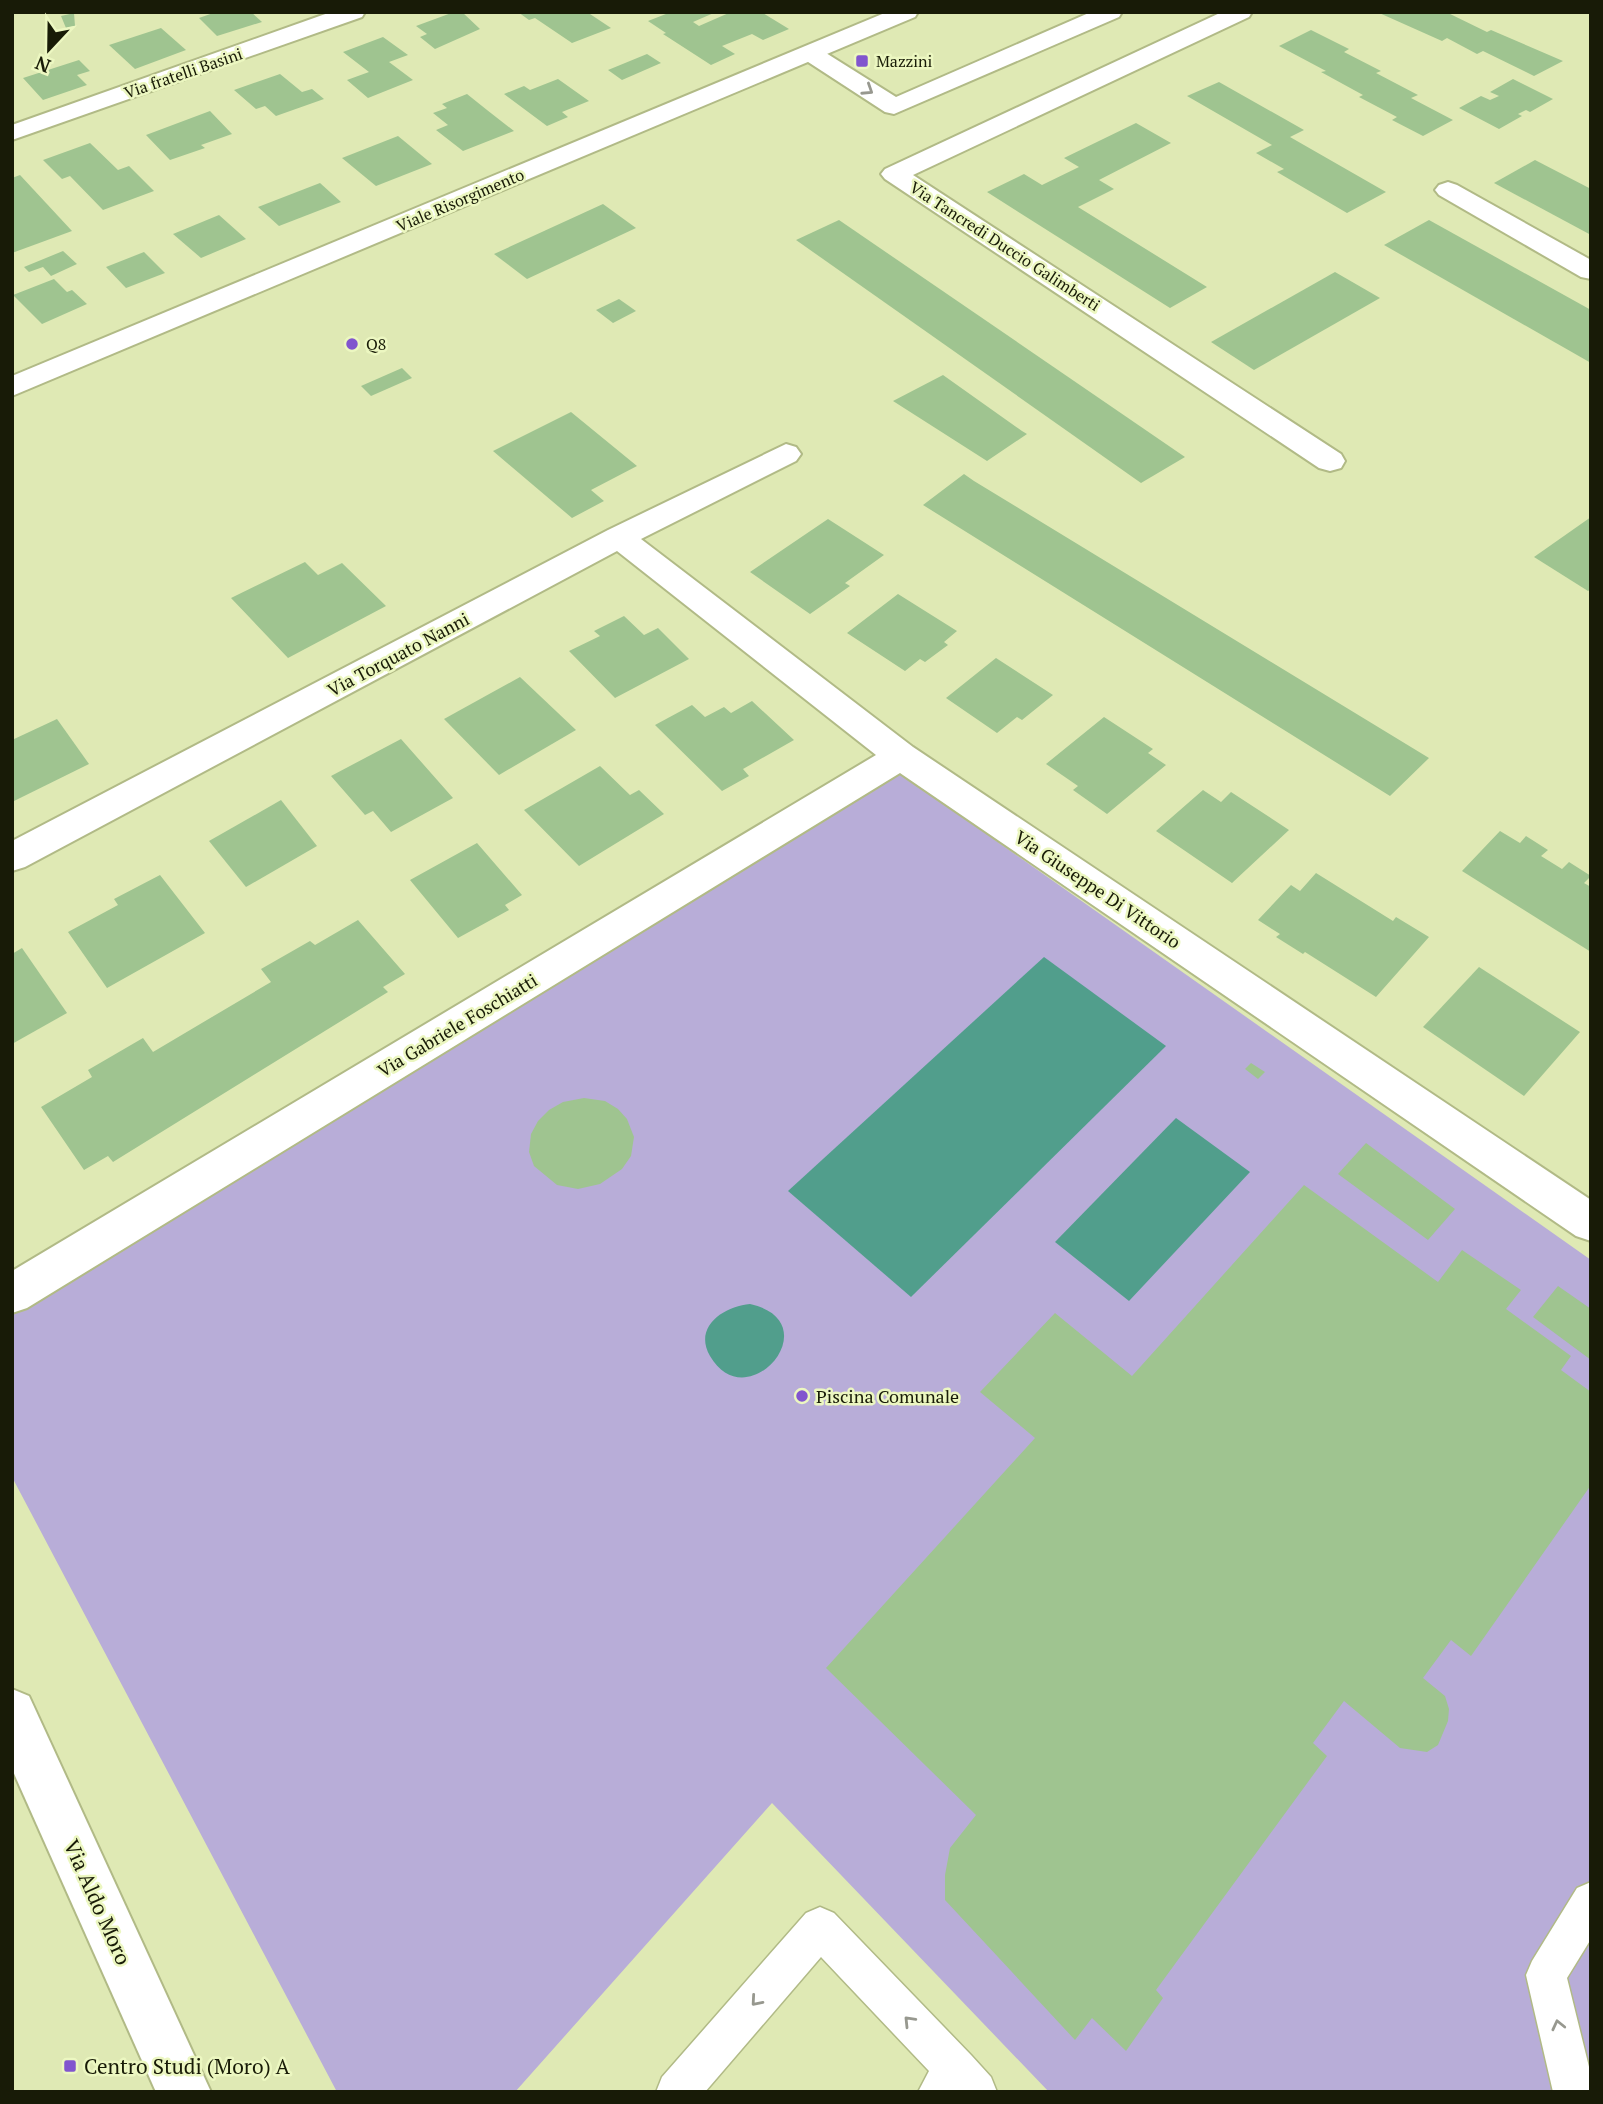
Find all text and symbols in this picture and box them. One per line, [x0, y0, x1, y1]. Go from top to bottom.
north arrow [14, 14, 84, 84]
street label: Via fratelli Basini [121, 42, 245, 104]
place label: Mazzini [876, 50, 933, 72]
text: N [31, 51, 54, 80]
marker: Mazzini [854, 53, 870, 69]
one-way arrow [860, 82, 873, 95]
street label: Viale Risorgimento [393, 163, 527, 237]
street label: Via Tancredi Duccio Galimberti [906, 176, 1105, 316]
place label: Q8 [366, 333, 386, 355]
marker: Q8 [344, 336, 360, 352]
street label: Via Torquato Nanni [323, 606, 473, 702]
street label: Via Giuseppe Di Vittorio [1010, 824, 1186, 954]
street label: Via Gabriele Foschiatti [373, 968, 541, 1082]
place label: Piscina Comunale [816, 1384, 959, 1408]
marker: Piscina Comunale [794, 1388, 810, 1404]
street label: Via Aldo Moro [58, 1835, 138, 1969]
one-way arrow [752, 1993, 764, 2006]
one-way arrow [905, 2016, 918, 2029]
one-way arrow [1552, 2019, 1566, 2031]
place label: Centro Studi (Moro) A [84, 2052, 290, 2080]
marker: Centro Studi (Moro) A [62, 2058, 78, 2074]

